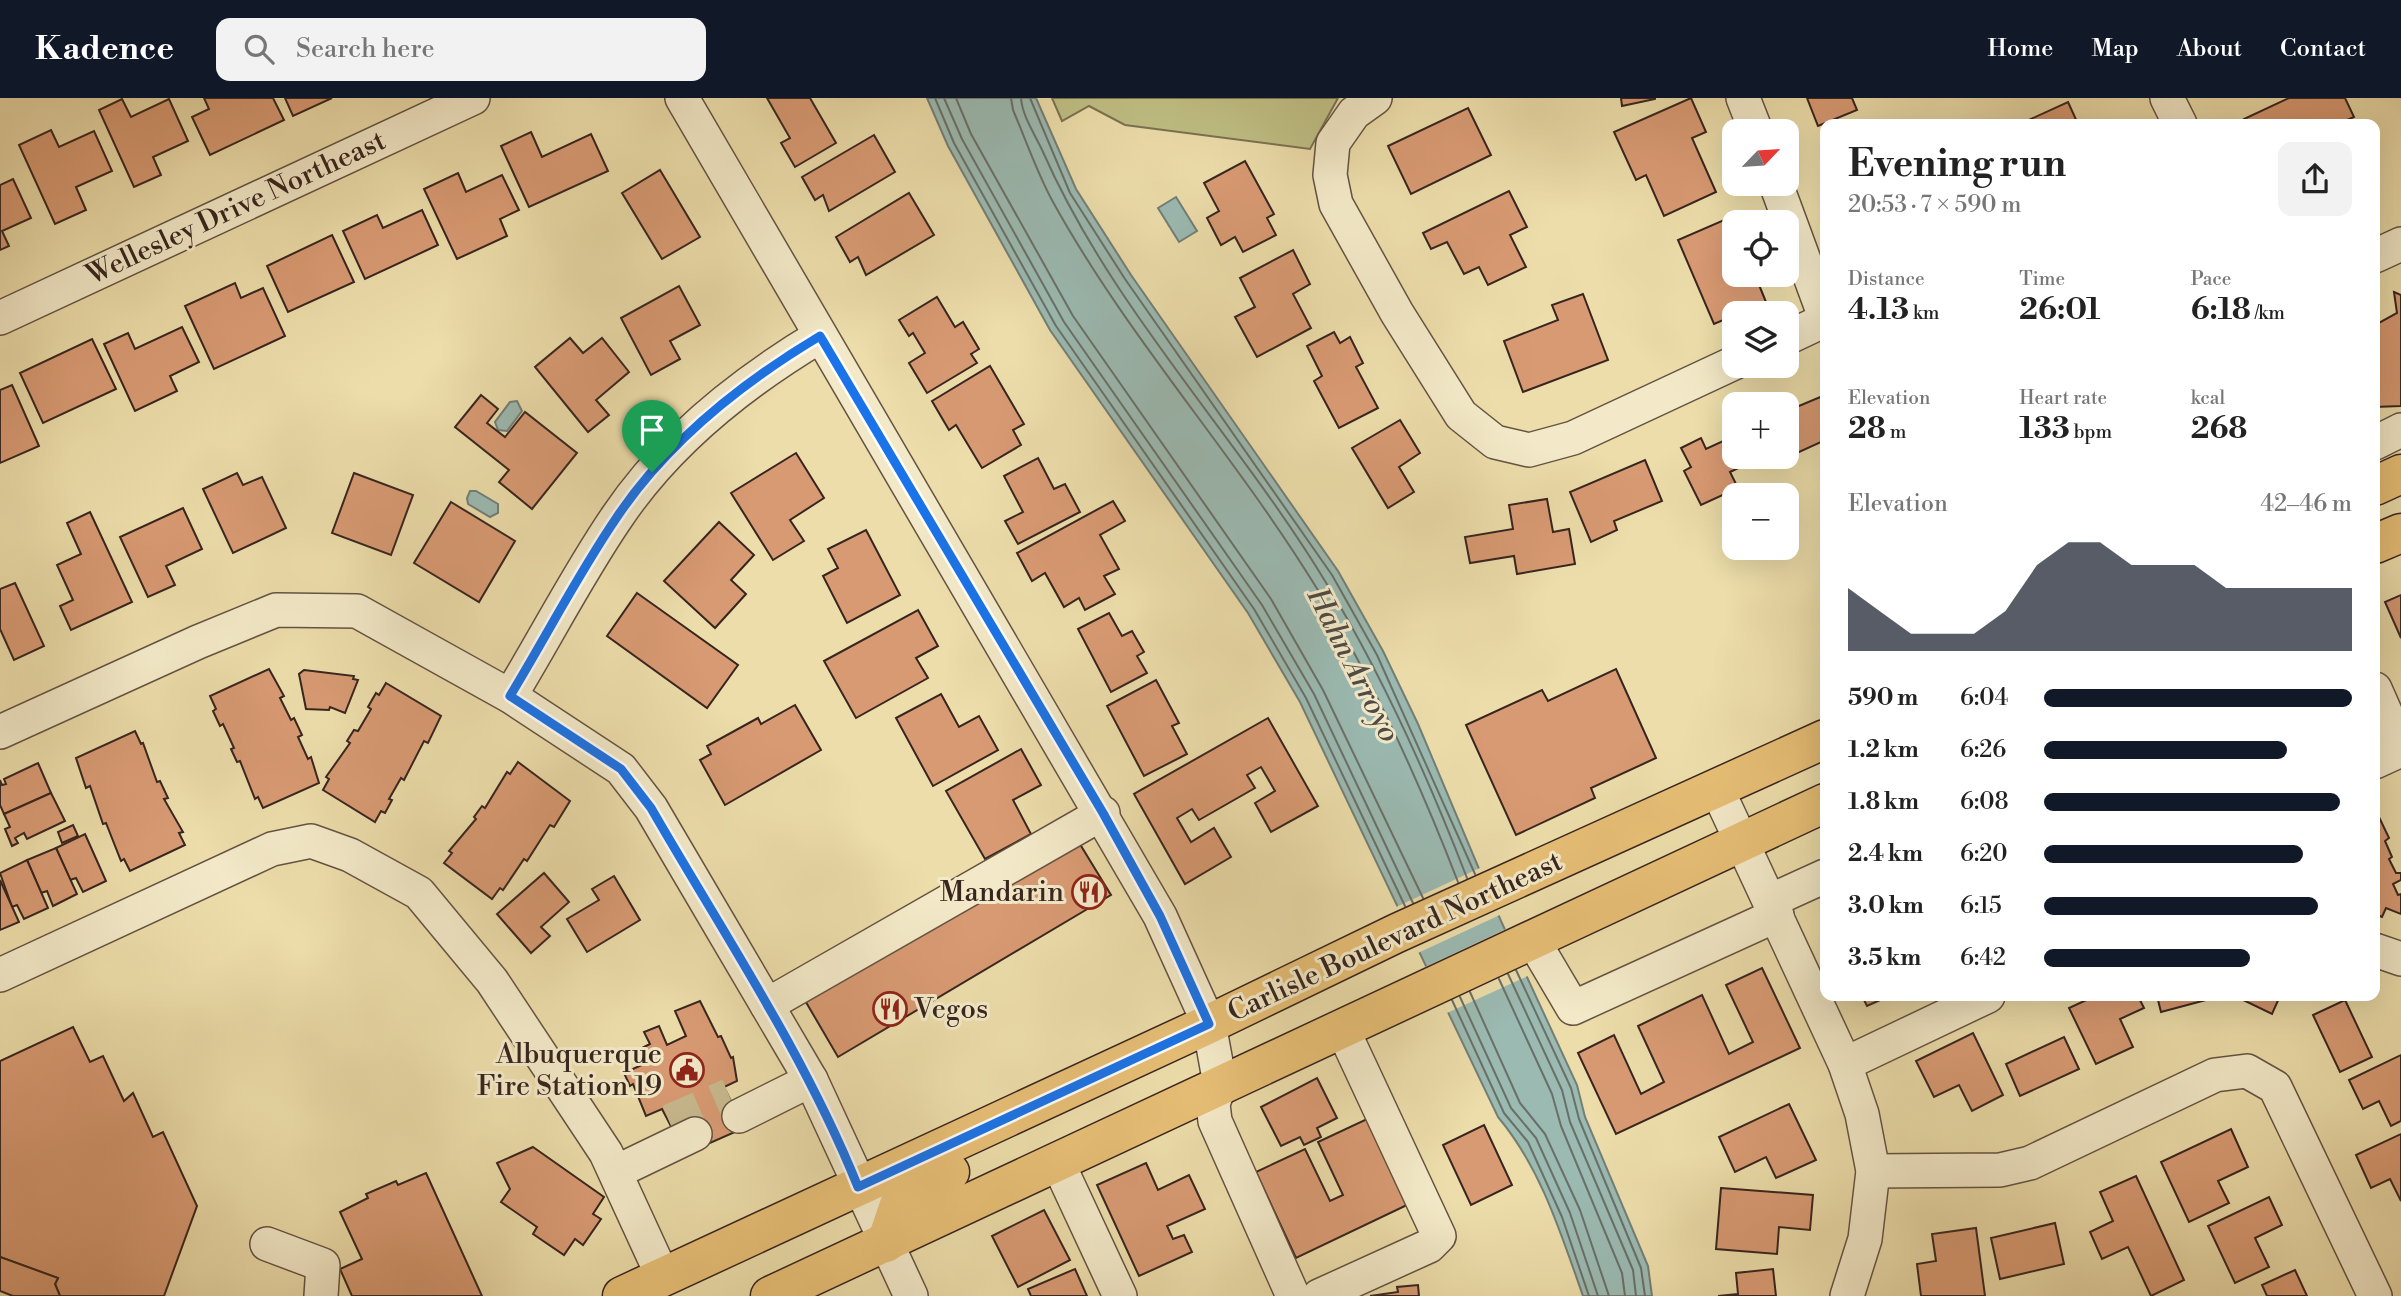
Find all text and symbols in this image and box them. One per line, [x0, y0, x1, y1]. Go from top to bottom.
search box [216, 18, 706, 81]
text: Kadence [35, 29, 174, 70]
icon: search [240, 30, 278, 68]
text: Search here [296, 33, 435, 65]
text: Home [1988, 34, 2053, 64]
text: Map [2091, 34, 2139, 64]
text: About [2177, 34, 2242, 64]
text: Contact [2280, 34, 2366, 64]
north arrow [1722, 119, 1799, 196]
map controls [1722, 119, 1799, 560]
street label: Wellesley Drive Northeast [80, 123, 391, 293]
text: Evening run [1848, 141, 2066, 188]
button: share [2278, 142, 2352, 216]
text: 20:53 · 7 × 590 m [1848, 191, 2021, 219]
button: locate [1722, 210, 1799, 287]
text: Distance [1848, 267, 1925, 291]
text: Time [2019, 267, 2065, 291]
text: Pace [2191, 267, 2231, 291]
text: 4.13 [1848, 291, 1909, 329]
text: 26:01 [2019, 291, 2100, 329]
text: 6:18 [2191, 291, 2251, 329]
button: layers [1722, 301, 1799, 378]
text: km [1909, 301, 1940, 325]
text: /km [2251, 301, 2285, 325]
text: Elevation [1848, 386, 1930, 410]
text: Heart rate [2019, 386, 2107, 410]
text: kcal [2191, 386, 2225, 410]
button: + [1722, 392, 1799, 469]
pin [622, 400, 682, 472]
text: 28 [1848, 410, 1886, 448]
text: 133 [2019, 410, 2070, 448]
text: 268 [2191, 410, 2247, 448]
icon: arrive [633, 411, 671, 449]
text: m [1886, 420, 1906, 444]
text: bpm [2070, 420, 2112, 444]
button: − [1722, 483, 1799, 560]
text: Elevation [1848, 490, 1948, 518]
text: 42–46 m [2260, 490, 2352, 518]
water label: Hahn Arroyo [1297, 580, 1408, 749]
text: 590 m [1848, 684, 1918, 712]
text: 6:04 [1960, 684, 2008, 712]
text: 1.2 km [1848, 736, 1919, 764]
text: 6:26 [1960, 736, 2006, 764]
text: 1.8 km [1848, 788, 1919, 816]
text: 6:08 [1960, 788, 2008, 816]
text: 2.4 km [1848, 840, 1923, 868]
text: 6:20 [1960, 840, 2008, 868]
street label: Carlisle Boulevard Northeast [1222, 844, 1568, 1030]
restaurant icon: Mandarin [1070, 873, 1108, 911]
place label: Mandarin [940, 875, 1064, 910]
text: 3.0 km [1848, 892, 1924, 920]
text: 6:15 [1960, 892, 2002, 920]
text: 3.5 km [1848, 944, 1921, 972]
text: 6:42 [1960, 944, 2006, 972]
restaurant icon: Vegos [871, 990, 909, 1028]
place label: Vegos [913, 992, 988, 1027]
place label: Albuquerque Fire Station 19 [477, 1037, 662, 1104]
public building icon: Albuquerque Fire Station 19 [668, 1051, 706, 1089]

